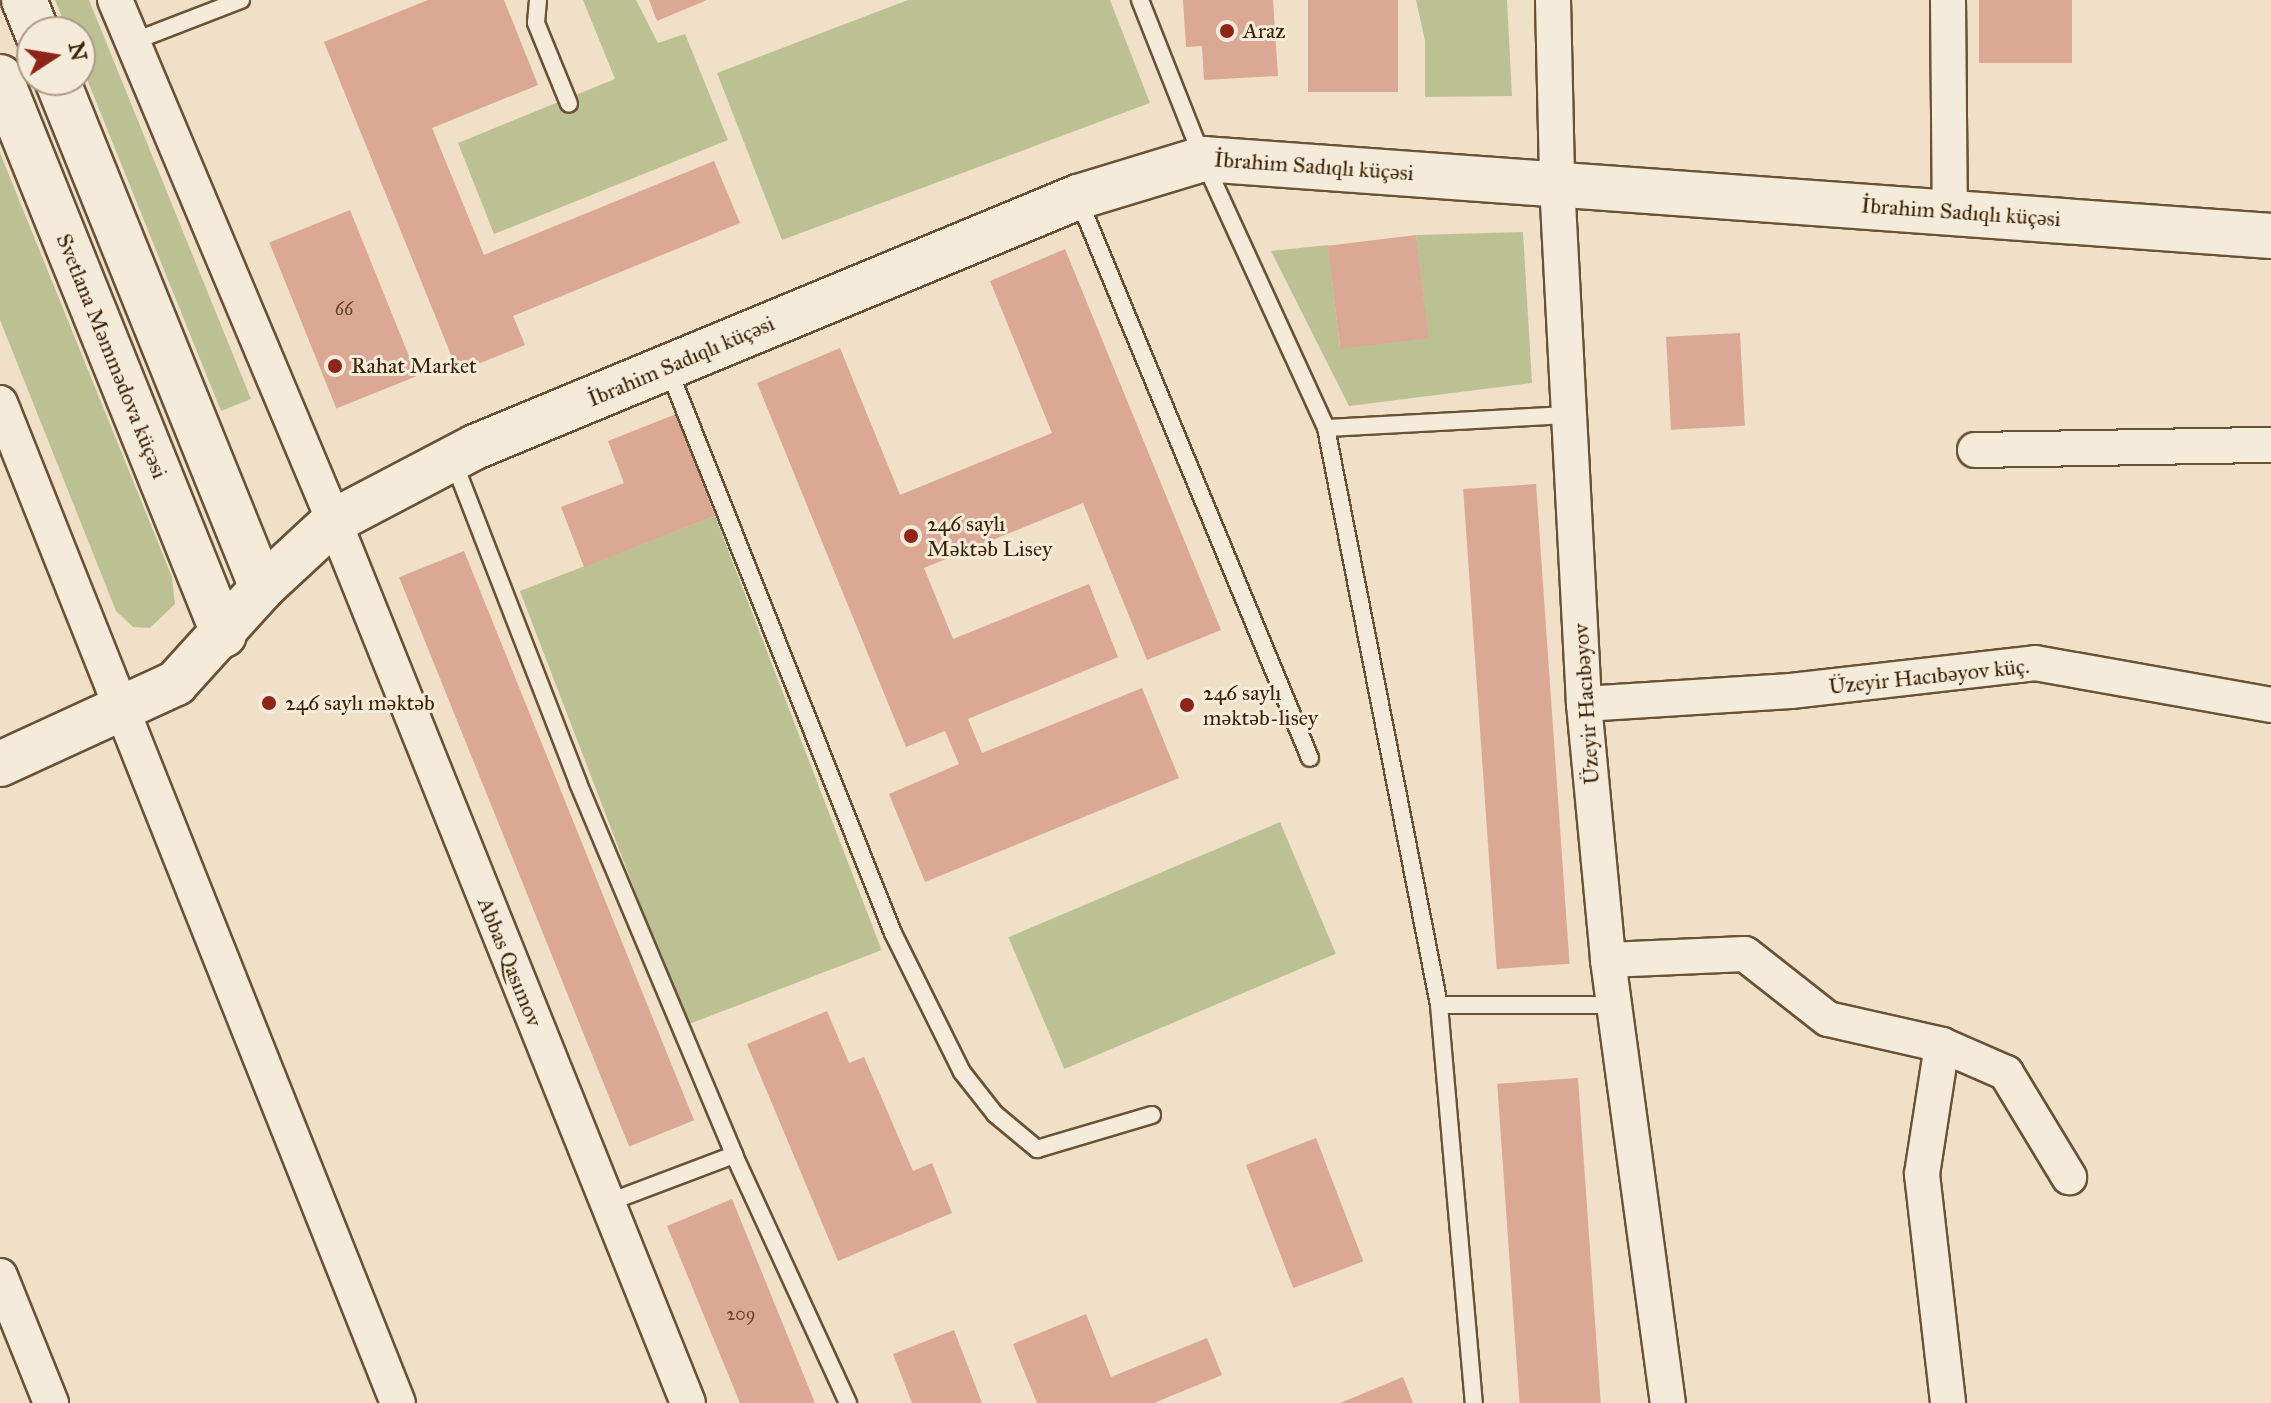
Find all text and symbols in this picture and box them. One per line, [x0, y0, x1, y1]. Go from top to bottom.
north arrow [16, 16, 96, 96]
place label: Araz [1243, 18, 1286, 44]
marker: Araz [1218, 22, 1236, 40]
text: N [63, 39, 93, 63]
street label: İbrahim Sadıqlı küçəsi [1213, 146, 1415, 186]
street label: İbrahim Sadıqlı küçəsi [1860, 192, 2062, 232]
street label: Svetlana Məmmədova küçəsi [51, 230, 173, 482]
house number: 66 [335, 298, 353, 320]
street label: İbrahim Sadıqlı küçəsi [584, 310, 778, 412]
place label: Rahat Market [351, 353, 477, 379]
marker: Rahat Market [326, 357, 344, 375]
place label: 246 saylı Məktəb Lisey [927, 510, 1052, 562]
marker: 246 saylı Məktəb Lisey [902, 527, 920, 545]
street label: Üzeyir Hacıbəyov [1567, 623, 1605, 785]
street label: Üzeyir Hacıbəyov küç. [1827, 652, 2031, 700]
place label: 246 saylı məktəb-lisey [1203, 679, 1318, 730]
place label: 246 saylı mәktәb [285, 690, 435, 716]
marker: 246 saylı mәktәb [260, 694, 278, 712]
marker: 246 saylı məktəb-lisey [1178, 696, 1196, 714]
street label: Abbas Qasımov [472, 893, 548, 1031]
house number: 209 [726, 1303, 756, 1325]

